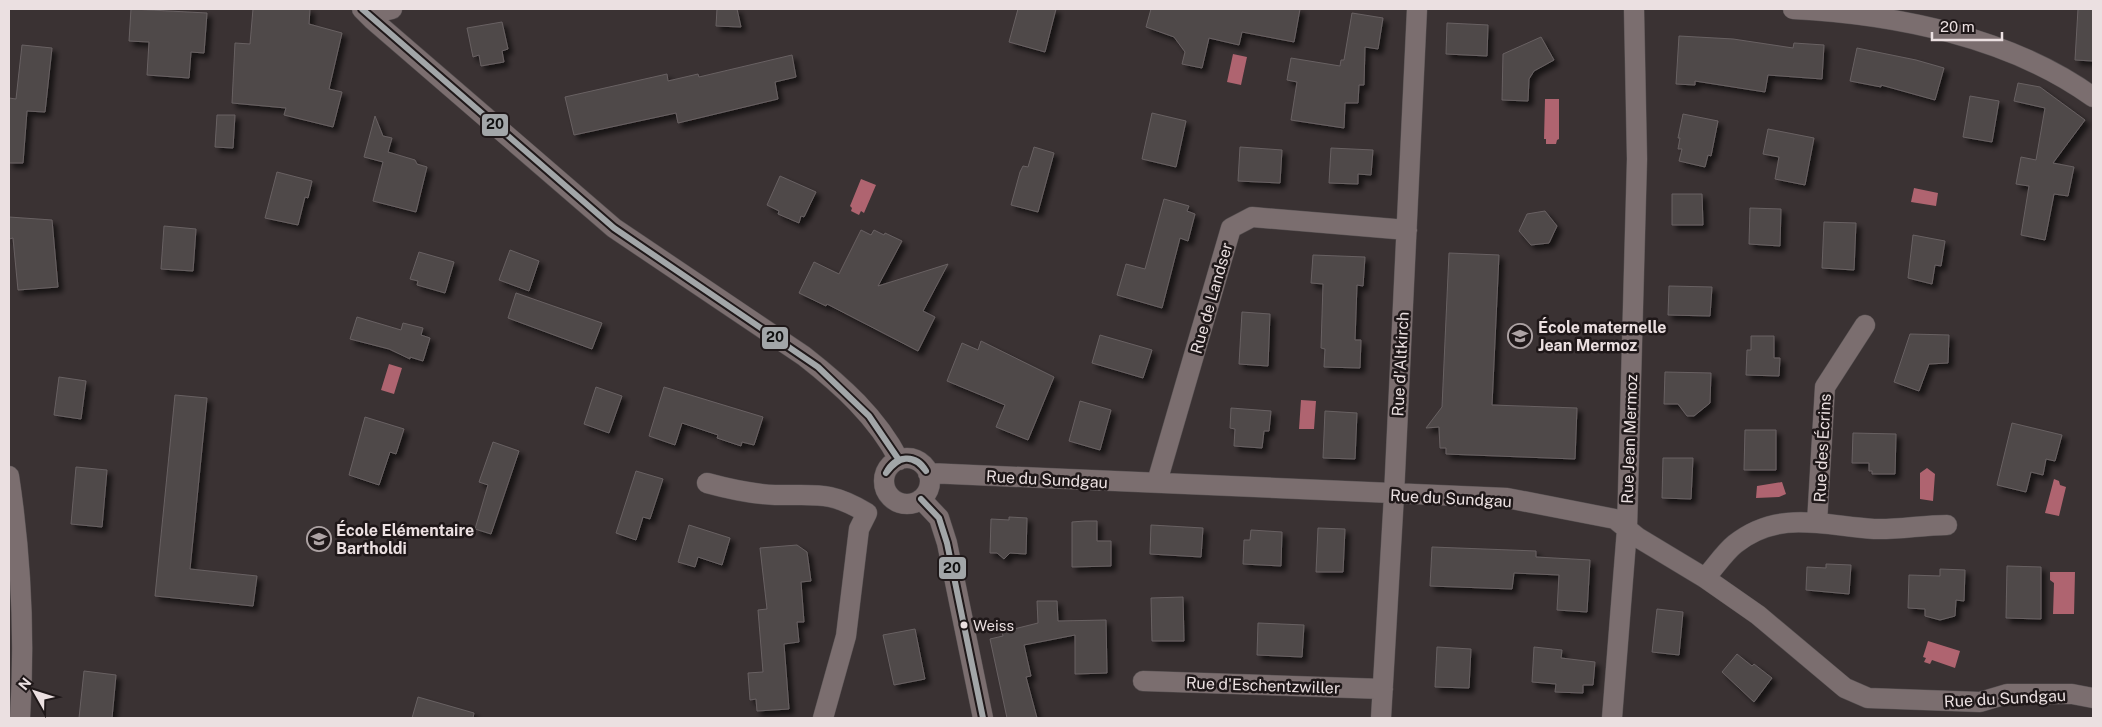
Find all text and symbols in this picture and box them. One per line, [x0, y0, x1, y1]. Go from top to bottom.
scale bar [1932, 10, 2002, 42]
text: 20 m [1940, 18, 1975, 35]
line badge: 20 [481, 113, 509, 137]
text: 20 [486, 116, 504, 132]
street label: Rue de Landser [1186, 240, 1236, 356]
street label: Rue d'Altkirch [1388, 311, 1413, 417]
place label: École maternelle Jean Mermoz [1538, 317, 1667, 355]
school or university icon: École maternelle Jean Mermoz [1507, 323, 1533, 349]
line badge: 20 [761, 326, 789, 350]
text: 20 [766, 329, 784, 345]
street label: Rue Jean Mermoz [1618, 374, 1641, 504]
street label: Rue des Écrins [1809, 393, 1835, 503]
street label: Rue du Sundgau [986, 467, 1108, 492]
street label: Rue du Sundgau [1390, 486, 1512, 511]
place label: École Elémentaire Bartholdi [336, 520, 474, 558]
school or university icon: École Elémentaire Bartholdi [306, 526, 332, 552]
line badge: 20 [938, 556, 967, 580]
text: 20 [943, 560, 961, 576]
place label: Weiss [973, 617, 1014, 634]
marker: Weiss [959, 620, 969, 630]
north arrow [10, 667, 60, 717]
street label: Rue d'Eschentzwiller [1186, 673, 1340, 698]
text: N [15, 675, 35, 693]
street label: Rue du Sundgau [1944, 686, 2066, 711]

